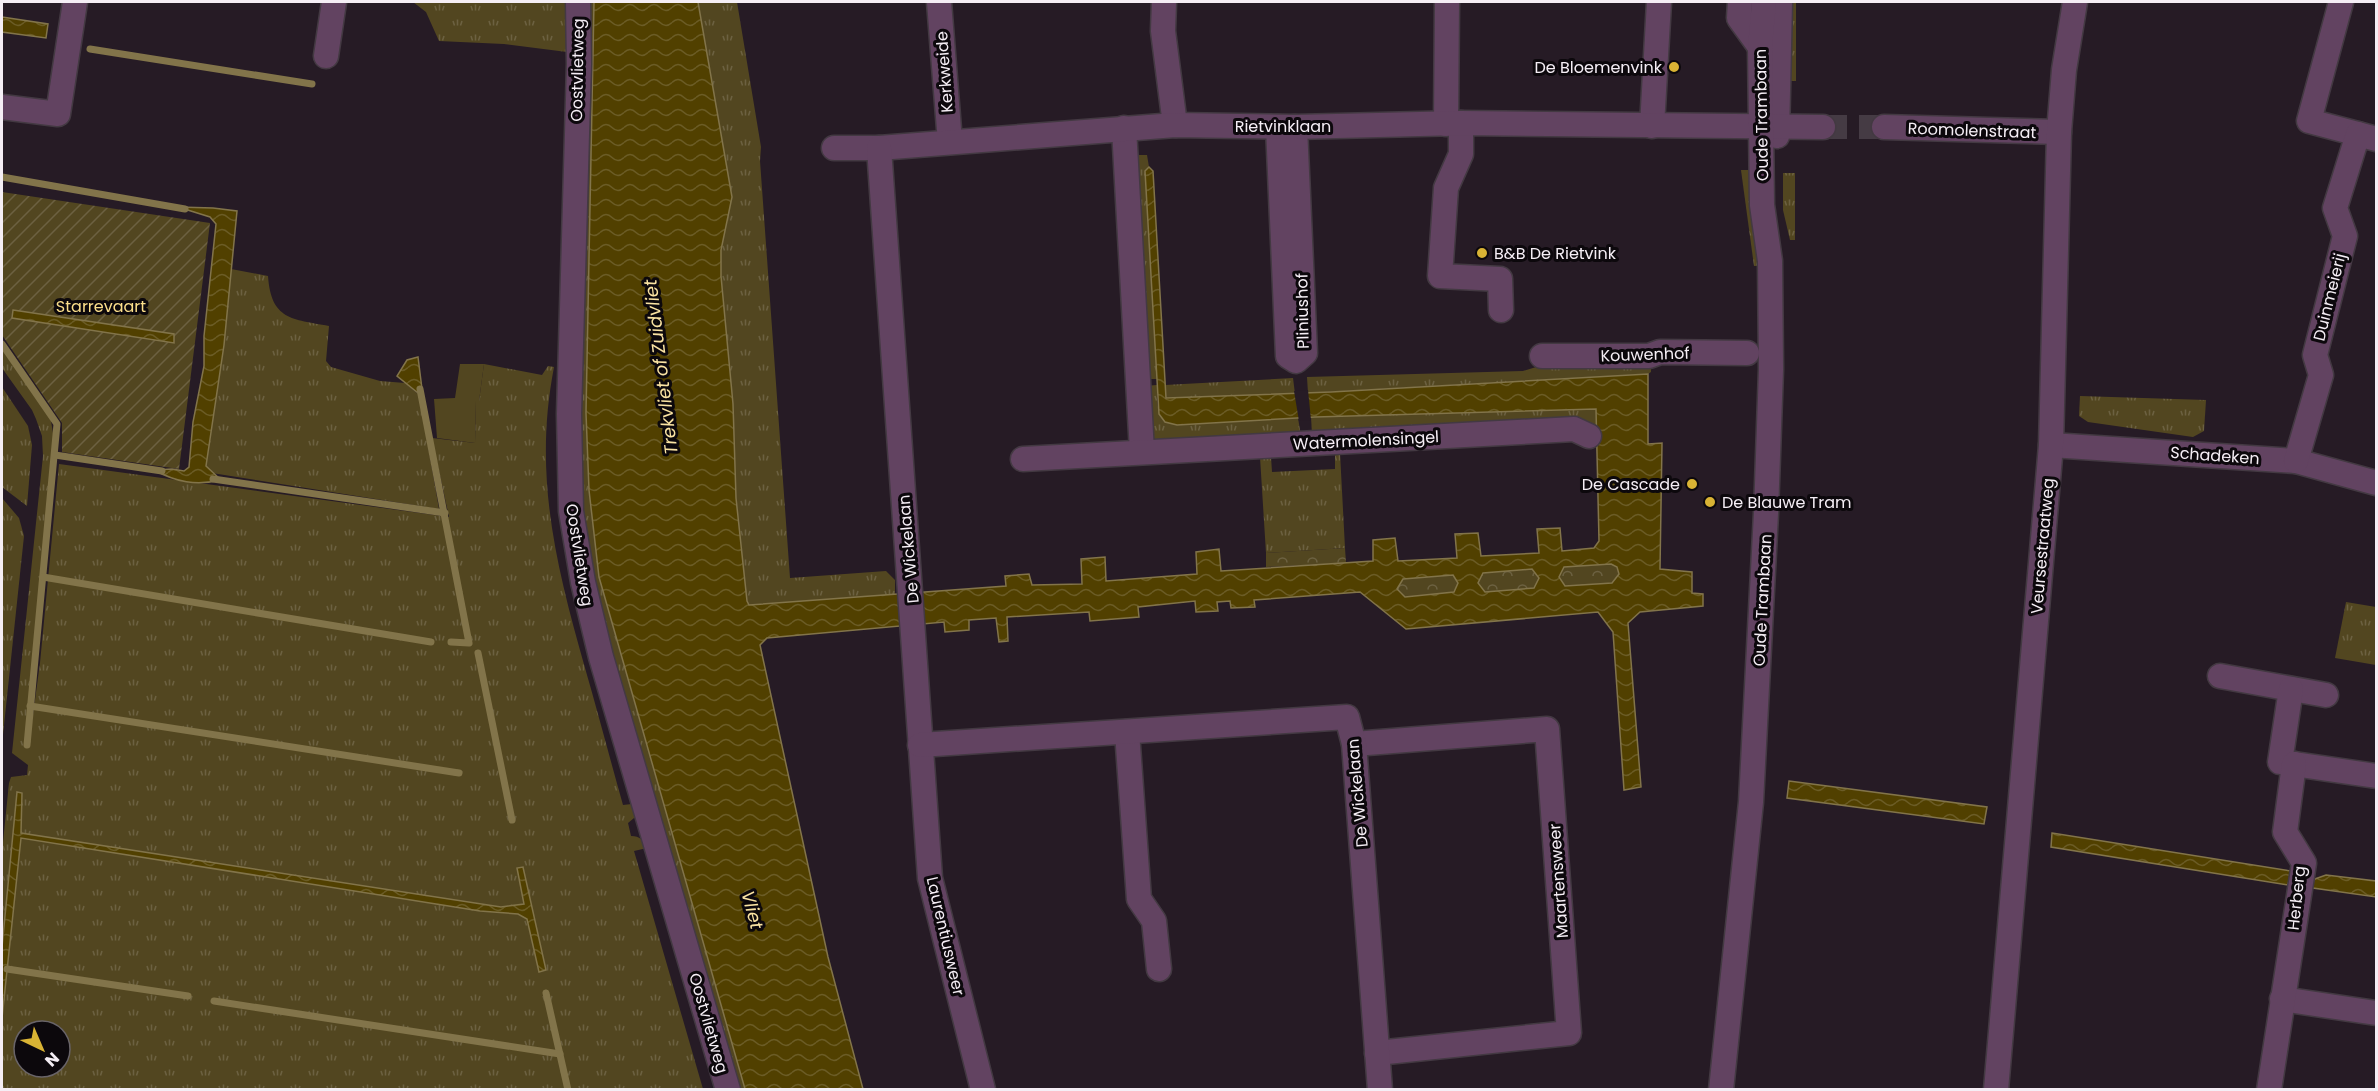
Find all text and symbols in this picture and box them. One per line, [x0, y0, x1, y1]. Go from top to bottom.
street label: Oostvlietweg [565, 18, 590, 122]
street label: Kerkweide [930, 30, 959, 113]
street label: Oude Trambaan [1749, 49, 1774, 181]
place label: De Bloemenvink [1535, 56, 1663, 79]
marker: De Bloemenvink [1667, 60, 1681, 74]
street label: Rietvinklaan [1235, 115, 1331, 138]
street label: Roomolenstraat [1907, 117, 2037, 144]
place label: B&B De Rietvink [1494, 242, 1617, 265]
marker: B&B De Rietvink [1475, 246, 1489, 260]
street label: Duinmeierij [2307, 251, 2352, 343]
street label: Pliniushof [1290, 273, 1315, 349]
water label: Trekvliet of Zuidvliet [637, 278, 684, 456]
park label: Starrevaart [56, 295, 146, 318]
street label: Kouwenhof [1600, 341, 1690, 368]
street label: Watermolensingel [1292, 425, 1440, 456]
street label: Schadeken [2170, 441, 2260, 470]
place label: De Cascade [1582, 473, 1680, 496]
marker: De Cascade [1685, 477, 1699, 491]
street label: Veursestraatweg [2025, 477, 2060, 615]
place label: De Blauwe Tram [1722, 491, 1852, 514]
street label: De Wickelaan [892, 494, 925, 604]
marker: De Blauwe Tram [1703, 495, 1717, 509]
street label: Oostvlietweg [560, 502, 599, 608]
street label: Oude Trambaan [1748, 533, 1777, 667]
street label: De Wickelaan [1341, 738, 1374, 848]
street label: Maartensweer [1543, 823, 1574, 939]
street label: Herberg [2282, 865, 2311, 931]
street label: Laurentiusweer [921, 874, 970, 998]
water label: Vliet [735, 888, 770, 932]
street label: Oostvlietweg [683, 970, 734, 1076]
north arrow [12, 1019, 72, 1079]
text: N [40, 1047, 64, 1072]

